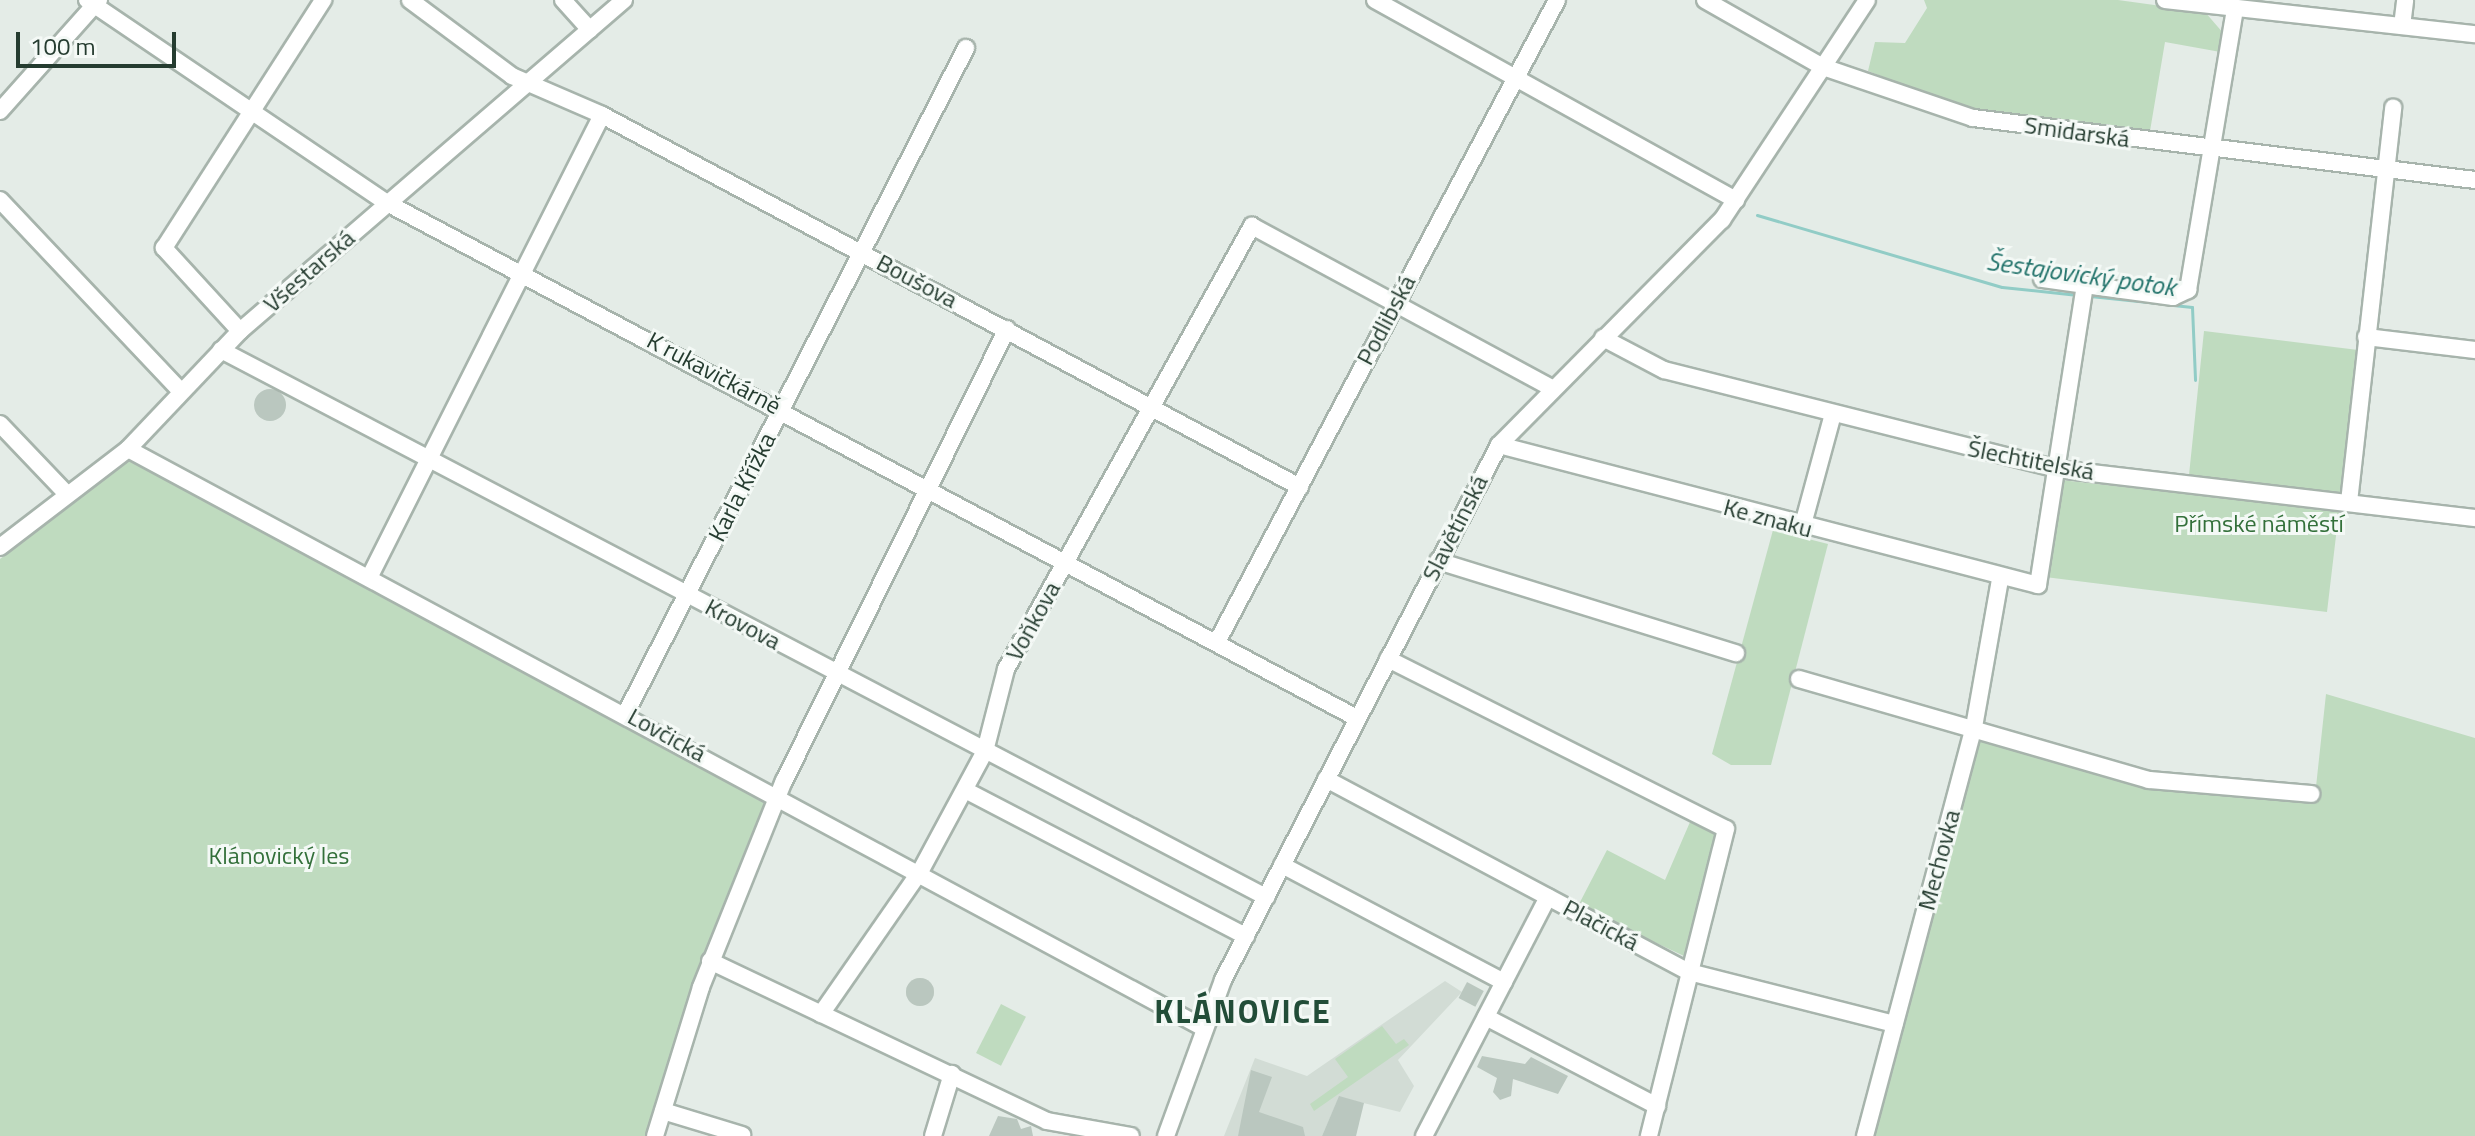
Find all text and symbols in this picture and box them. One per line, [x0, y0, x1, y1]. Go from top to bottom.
scale bar [20, 16, 180, 66]
text: 100 m [30, 28, 96, 64]
street label: Smidarská [2023, 110, 2131, 154]
street label: Všestarská [258, 224, 360, 318]
water label: Šestajovický potok [1985, 245, 2177, 303]
street label: Boušova [872, 248, 962, 314]
street label: Podlibská [1350, 270, 1422, 370]
street label: K rukavičkárně [642, 326, 786, 420]
street label: Karla Křížka [702, 428, 782, 546]
street label: Šlechtitelská [1965, 434, 2097, 486]
street label: Slavětínská [1416, 470, 1494, 586]
street label: Ke znaku [1720, 492, 1816, 544]
park label: Přímské náměstí [2174, 510, 2344, 538]
street label: Voňkova [1000, 577, 1066, 665]
street label: Krovova [700, 592, 786, 656]
street label: Lovčická [623, 702, 711, 768]
street label: Mechovka [1912, 807, 1966, 913]
park label: Klánovický les [208, 842, 350, 870]
street label: Plačická [1558, 893, 1644, 957]
district label: KLÁNOVICE [1154, 992, 1332, 1030]

